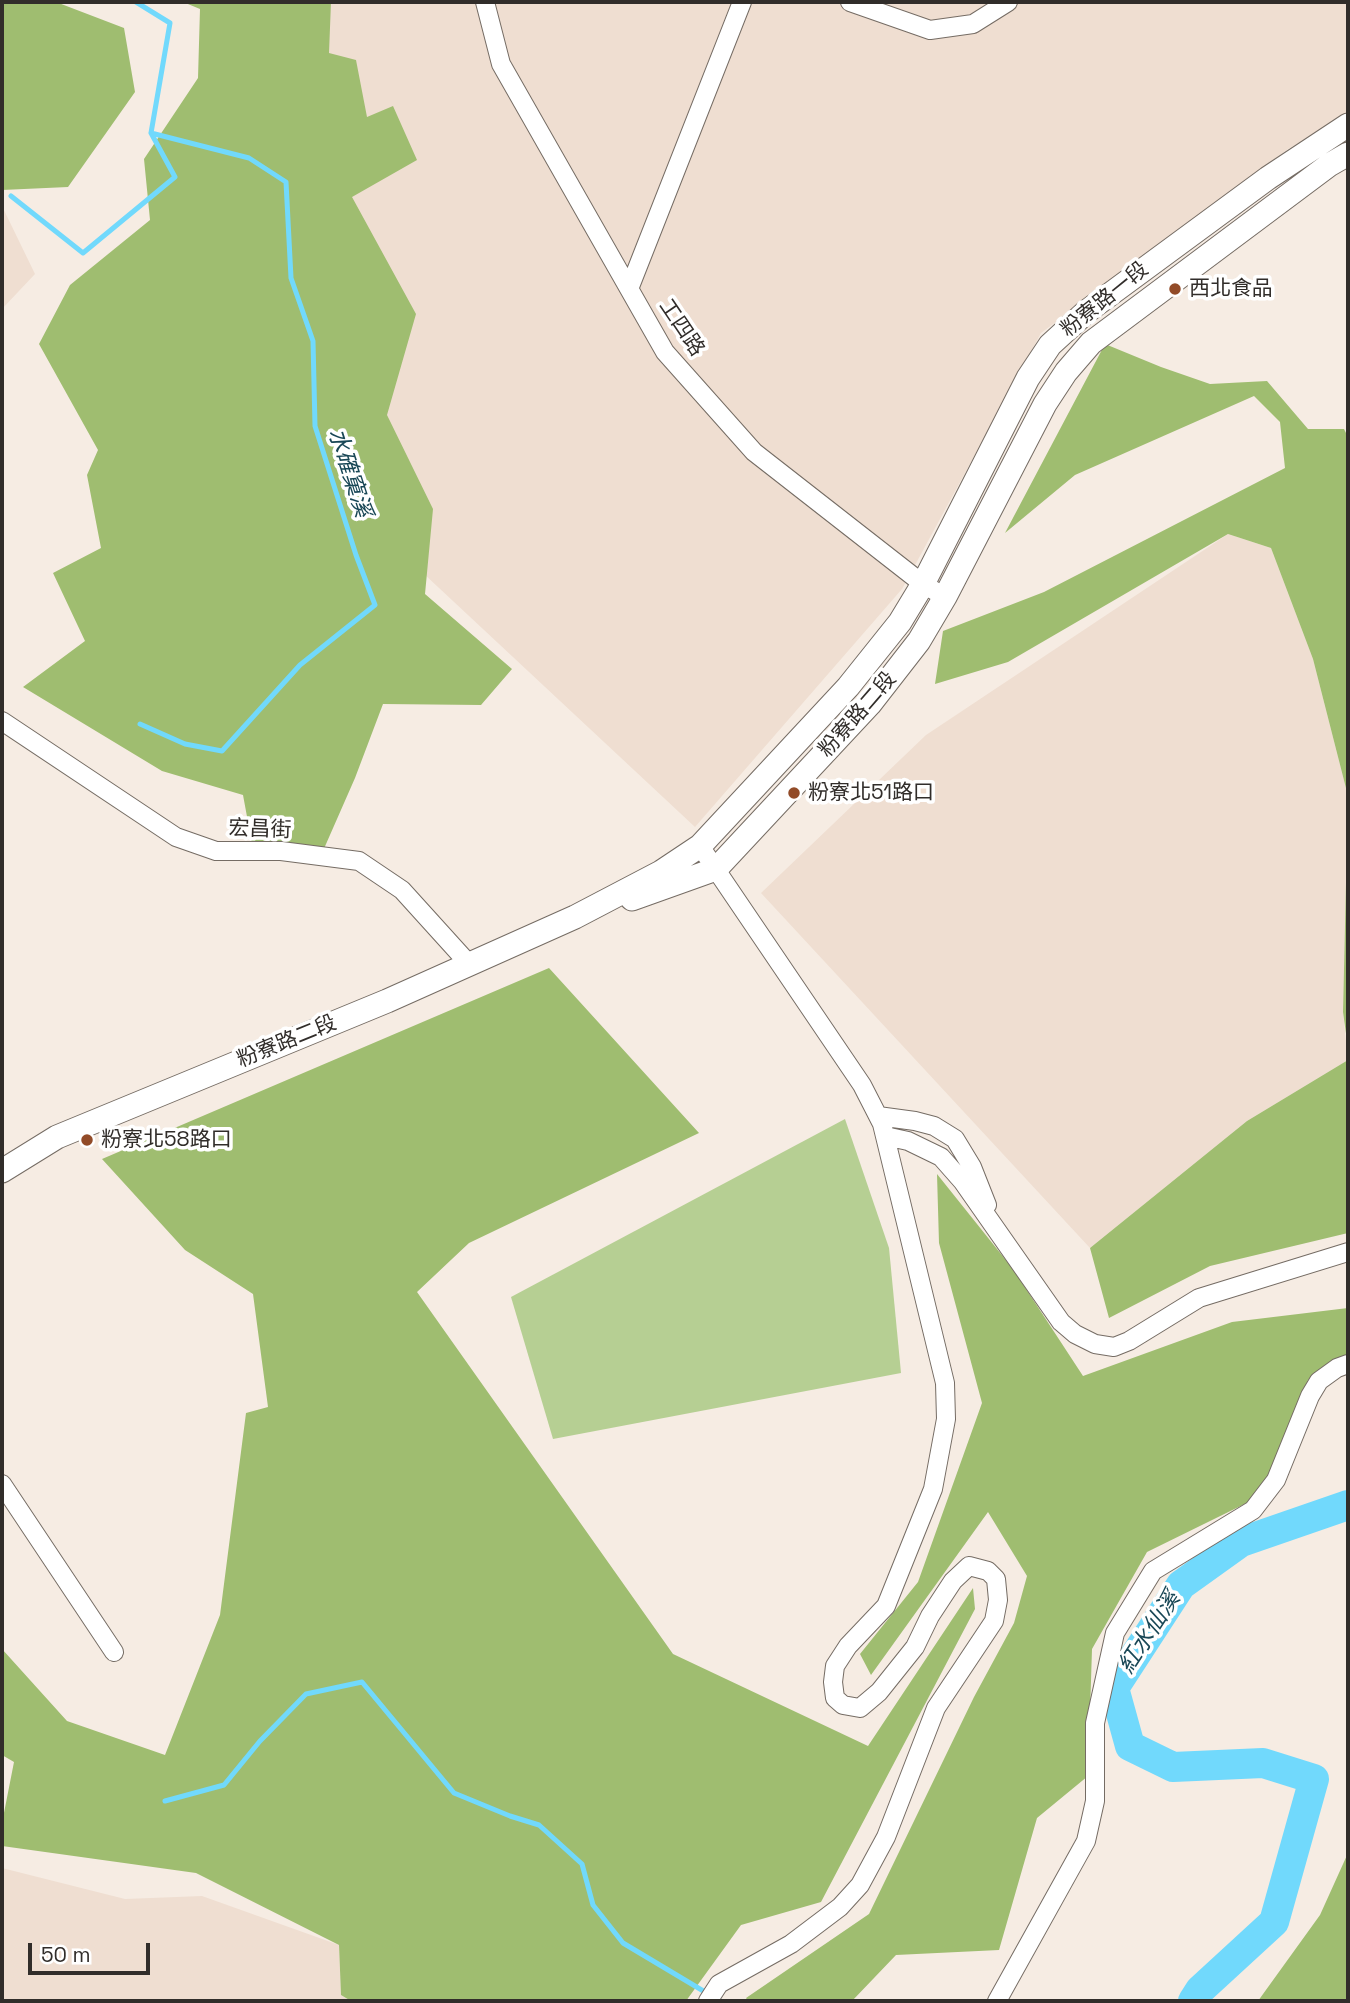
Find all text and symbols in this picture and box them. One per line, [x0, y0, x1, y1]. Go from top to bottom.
street label: 粉寮路一段 [1056, 257, 1154, 343]
place label: 西北食品 [1189, 276, 1273, 302]
marker: 西北食品 [1167, 281, 1183, 297]
street label: 工四路 [653, 295, 709, 361]
water label: 水確窠溪 [322, 425, 376, 521]
street label: 粉寮路二段 [814, 667, 902, 763]
place label: 粉寮北51路口 [808, 780, 934, 806]
marker: 粉寮北51路口 [786, 785, 802, 801]
street label: 宏昌街 [228, 816, 292, 844]
street label: 粉寮路二段 [234, 1011, 340, 1073]
place label: 粉寮北58路口 [101, 1127, 232, 1153]
marker: 粉寮北58路口 [79, 1132, 95, 1148]
water label: 紅水仙溪 [1113, 1587, 1187, 1679]
scale bar [32, 1930, 154, 1974]
text: 50 m [41, 1941, 91, 1968]

